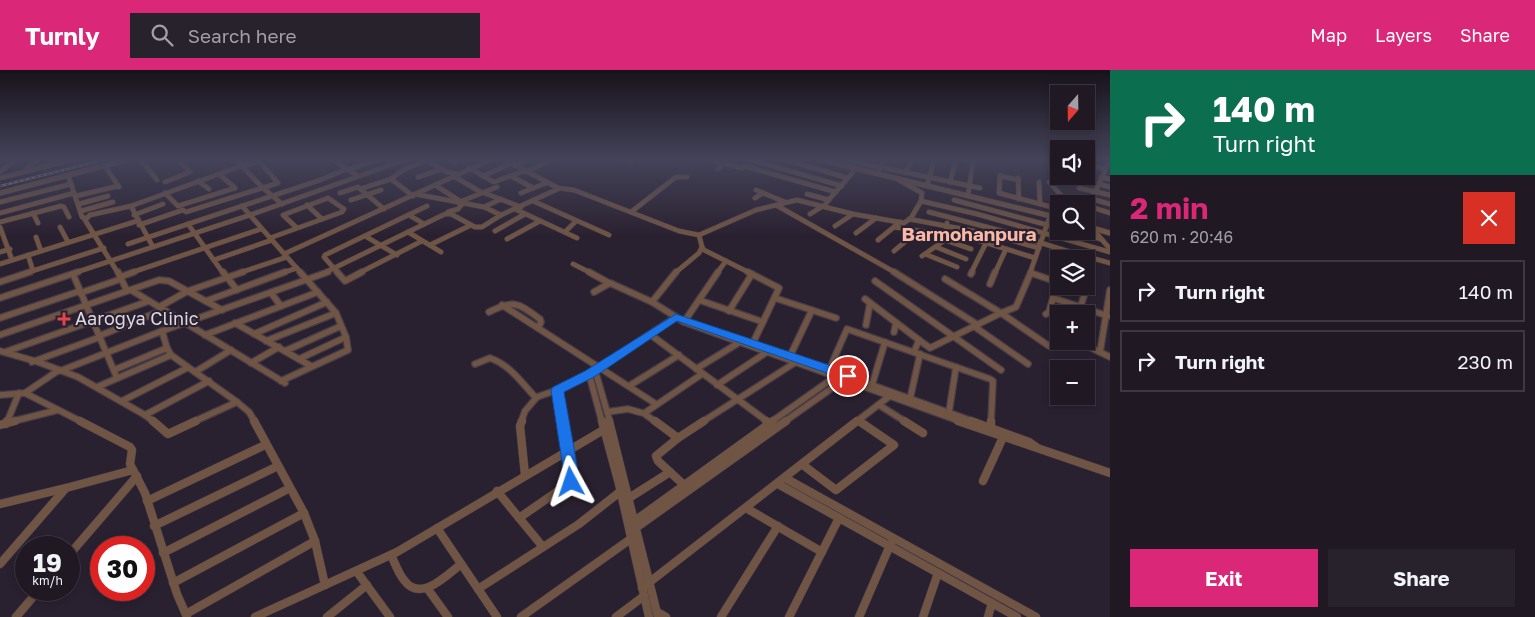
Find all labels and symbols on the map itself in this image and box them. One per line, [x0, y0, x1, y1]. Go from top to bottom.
north arrow [1050, 85, 1095, 130]
district label: Barmohanpura [901, 222, 1037, 245]
place label: Aarogya Clinic [75, 307, 199, 329]
marker: Aarogya Clinic [57, 312, 71, 326]
pin [827, 355, 869, 397]
position arrow [544, 455, 596, 507]
speed limit sign: 30 [90, 536, 155, 601]

